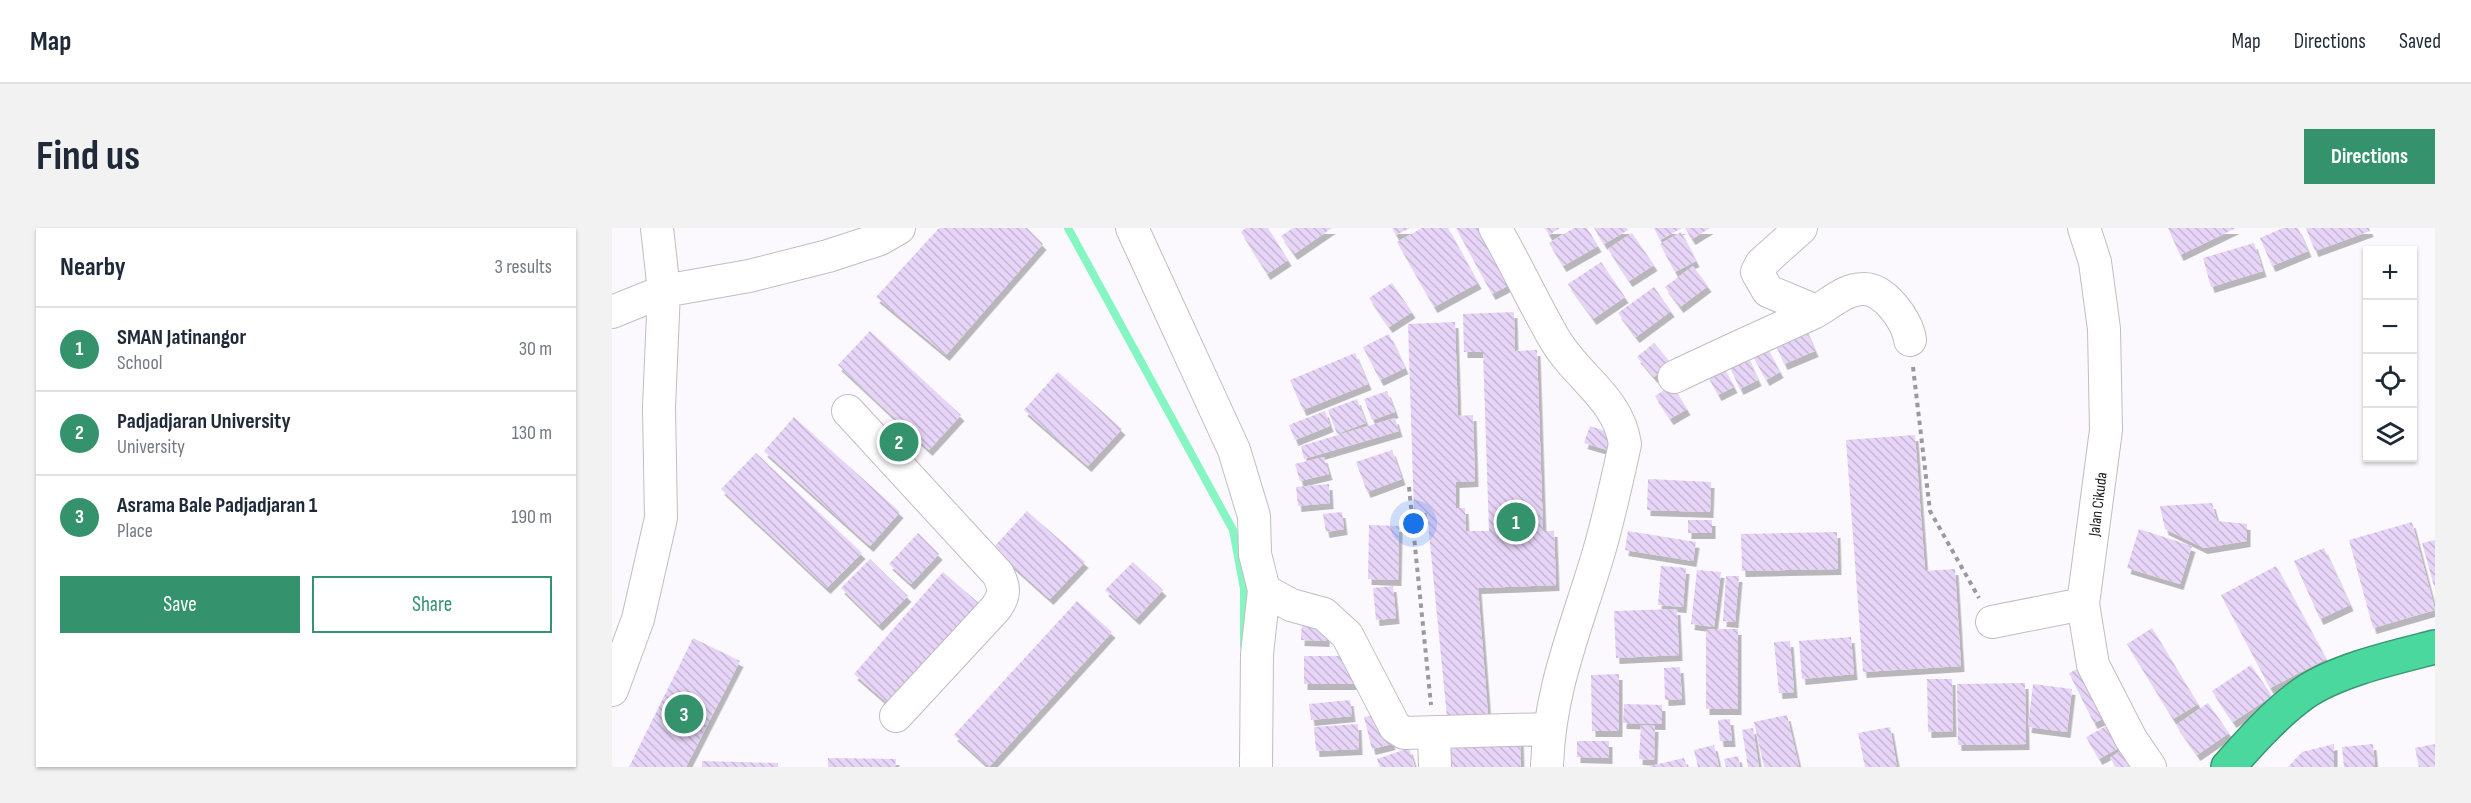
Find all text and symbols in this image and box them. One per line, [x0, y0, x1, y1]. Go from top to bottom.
text: Map [30, 25, 71, 58]
text: Map [2231, 29, 2261, 54]
text: Directions [2294, 29, 2366, 54]
text: Saved [2399, 29, 2441, 54]
button: Directions [2304, 129, 2435, 184]
text: Find us [36, 131, 140, 182]
map controls [2363, 246, 2417, 462]
button: + [2363, 246, 2417, 300]
text: Nearby [60, 252, 126, 283]
text: 3 results [495, 255, 552, 279]
button: − [2363, 300, 2417, 354]
text: SMAN Jatinangor [117, 324, 246, 351]
text: 1 [76, 337, 83, 361]
text: 30 m [519, 337, 552, 361]
text: School [117, 351, 162, 375]
button: locate [2363, 354, 2417, 408]
text: Padjadjaran University [117, 408, 291, 435]
button: layers [2363, 408, 2417, 462]
pin: 2 [880, 420, 918, 464]
text: 2 [75, 421, 84, 445]
text: 130 m [512, 421, 552, 445]
text: University [117, 435, 185, 459]
street label: Jalan Cikuda [2085, 471, 2112, 538]
text: Asrama Bale Padjadjaran 1 [117, 492, 317, 519]
pin: 1 [1496, 500, 1536, 544]
text: 3 [75, 505, 84, 529]
text: 190 m [511, 505, 552, 529]
your location [1399, 509, 1428, 538]
text: Place [117, 519, 153, 543]
button: Save [60, 576, 300, 633]
button: Share [312, 576, 552, 633]
pin: 3 [664, 692, 704, 736]

